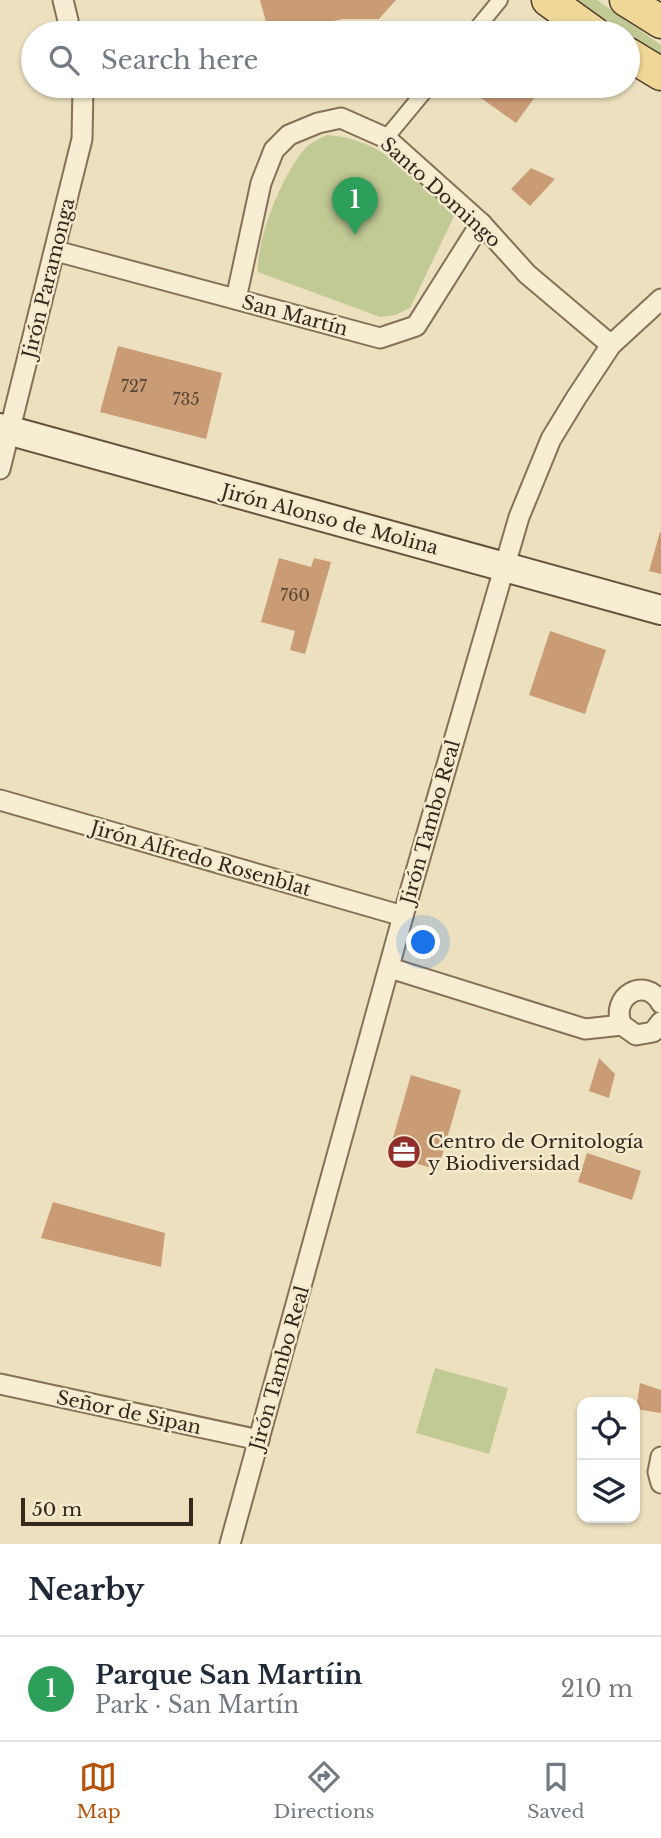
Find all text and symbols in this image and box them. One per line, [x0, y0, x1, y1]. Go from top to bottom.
search box [21, 21, 640, 98]
icon: search [45, 41, 83, 79]
text: Search here [101, 44, 258, 76]
street label: Santo Domingo [376, 132, 506, 252]
pin: 1 [332, 177, 378, 235]
street label: Jirón Paramonga [17, 195, 80, 364]
street label: San Martín [240, 290, 350, 341]
house number: 727 [121, 376, 148, 396]
house number: 735 [173, 389, 199, 409]
street label: Jirón Alonso de Molina [216, 479, 441, 560]
house number: 760 [280, 585, 310, 605]
street label: Jirón Tambo Real [395, 737, 465, 910]
street label: Jirón Alfredo Rosenblat [85, 815, 314, 901]
your location [406, 925, 440, 959]
place label: Centro de Ornitología y Biodiversidad [428, 1130, 644, 1175]
office icon: Centro de Ornitología y Biodiversidad [385, 1133, 423, 1171]
street label: Jirón Tambo Real [244, 1283, 314, 1456]
street label: Señor de Sipan [55, 1386, 203, 1439]
map controls [577, 1397, 640, 1523]
button: locate [577, 1397, 640, 1460]
button: layers [577, 1460, 640, 1523]
scale bar [21, 1495, 192, 1527]
text: 50 m [32, 1498, 82, 1521]
text: Nearby [28, 1571, 144, 1608]
text: Parque San Martíin [95, 1659, 362, 1691]
text: 1 [46, 1675, 56, 1703]
text: 210 m [561, 1675, 633, 1703]
text: Park · San Martín [95, 1691, 299, 1719]
tab: Map [76, 1758, 121, 1823]
tab: Directions [273, 1758, 374, 1823]
tab: Saved [527, 1758, 585, 1823]

